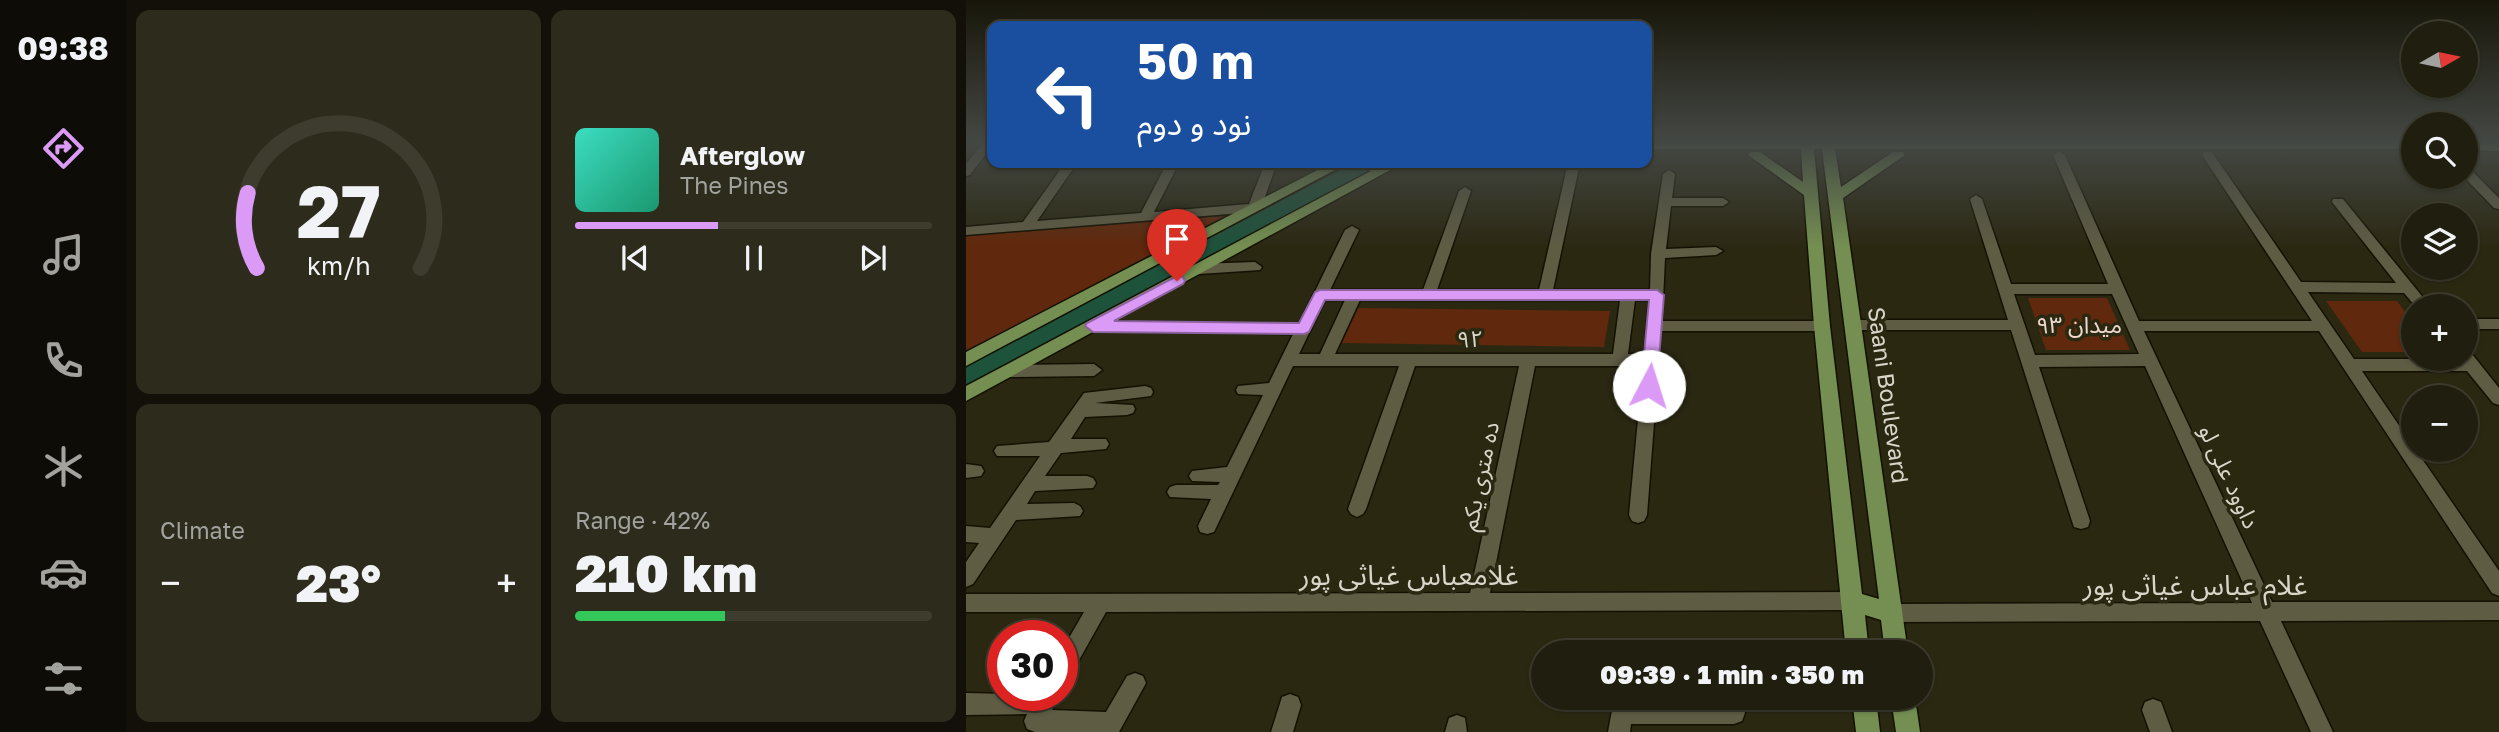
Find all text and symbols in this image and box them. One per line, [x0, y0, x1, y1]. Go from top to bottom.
north arrow [2401, 21, 2478, 98]
map controls [2401, 21, 2478, 462]
text: 09:38 [17, 29, 109, 67]
text: 50 m [1137, 31, 1254, 90]
icon: left [1022, 49, 1113, 140]
text: نود و دوم [1137, 104, 1251, 142]
button: search [2401, 112, 2478, 189]
icon: directions [39, 124, 88, 173]
text: Afterglow [680, 140, 805, 171]
text: 27 [296, 168, 381, 255]
text: The Pines [680, 171, 788, 199]
button: layers [2401, 203, 2478, 280]
pin [1147, 209, 1207, 281]
icon: arrive [1158, 220, 1196, 258]
icon: music [39, 230, 88, 279]
icon: previous [616, 239, 654, 277]
icon: pause [735, 239, 773, 277]
icon: next [854, 239, 892, 277]
text: km/h [307, 250, 370, 281]
button: + [2401, 294, 2478, 371]
street label: Saani Boulevard [1863, 305, 1915, 485]
park label: میدان ۹۳ [2036, 310, 2122, 338]
street label: ۹۲ [1457, 324, 1483, 352]
icon: phone [39, 336, 88, 385]
position arrow [1612, 349, 1686, 423]
button: − [2401, 385, 2478, 462]
street label: ده متری یکم [1454, 419, 1508, 534]
street label: داوود علی لو [2193, 419, 2266, 533]
icon: climate [39, 442, 88, 491]
text: Range · 42% [575, 506, 710, 534]
text: Climate [160, 516, 245, 544]
text: 210 km [575, 541, 757, 603]
icon: car [39, 548, 88, 597]
text: 23° [296, 551, 381, 613]
street label: غلامعباس غیاثی پور [1298, 558, 1519, 593]
text: − [160, 560, 181, 605]
text: + [496, 560, 517, 605]
street label: غلام عباس غیاثی ‌پور [2082, 568, 2307, 606]
speed limit sign: 30 [987, 620, 1078, 711]
icon: filters [39, 654, 88, 703]
text: 09:39 · 1 min · 350 m [1600, 659, 1864, 690]

